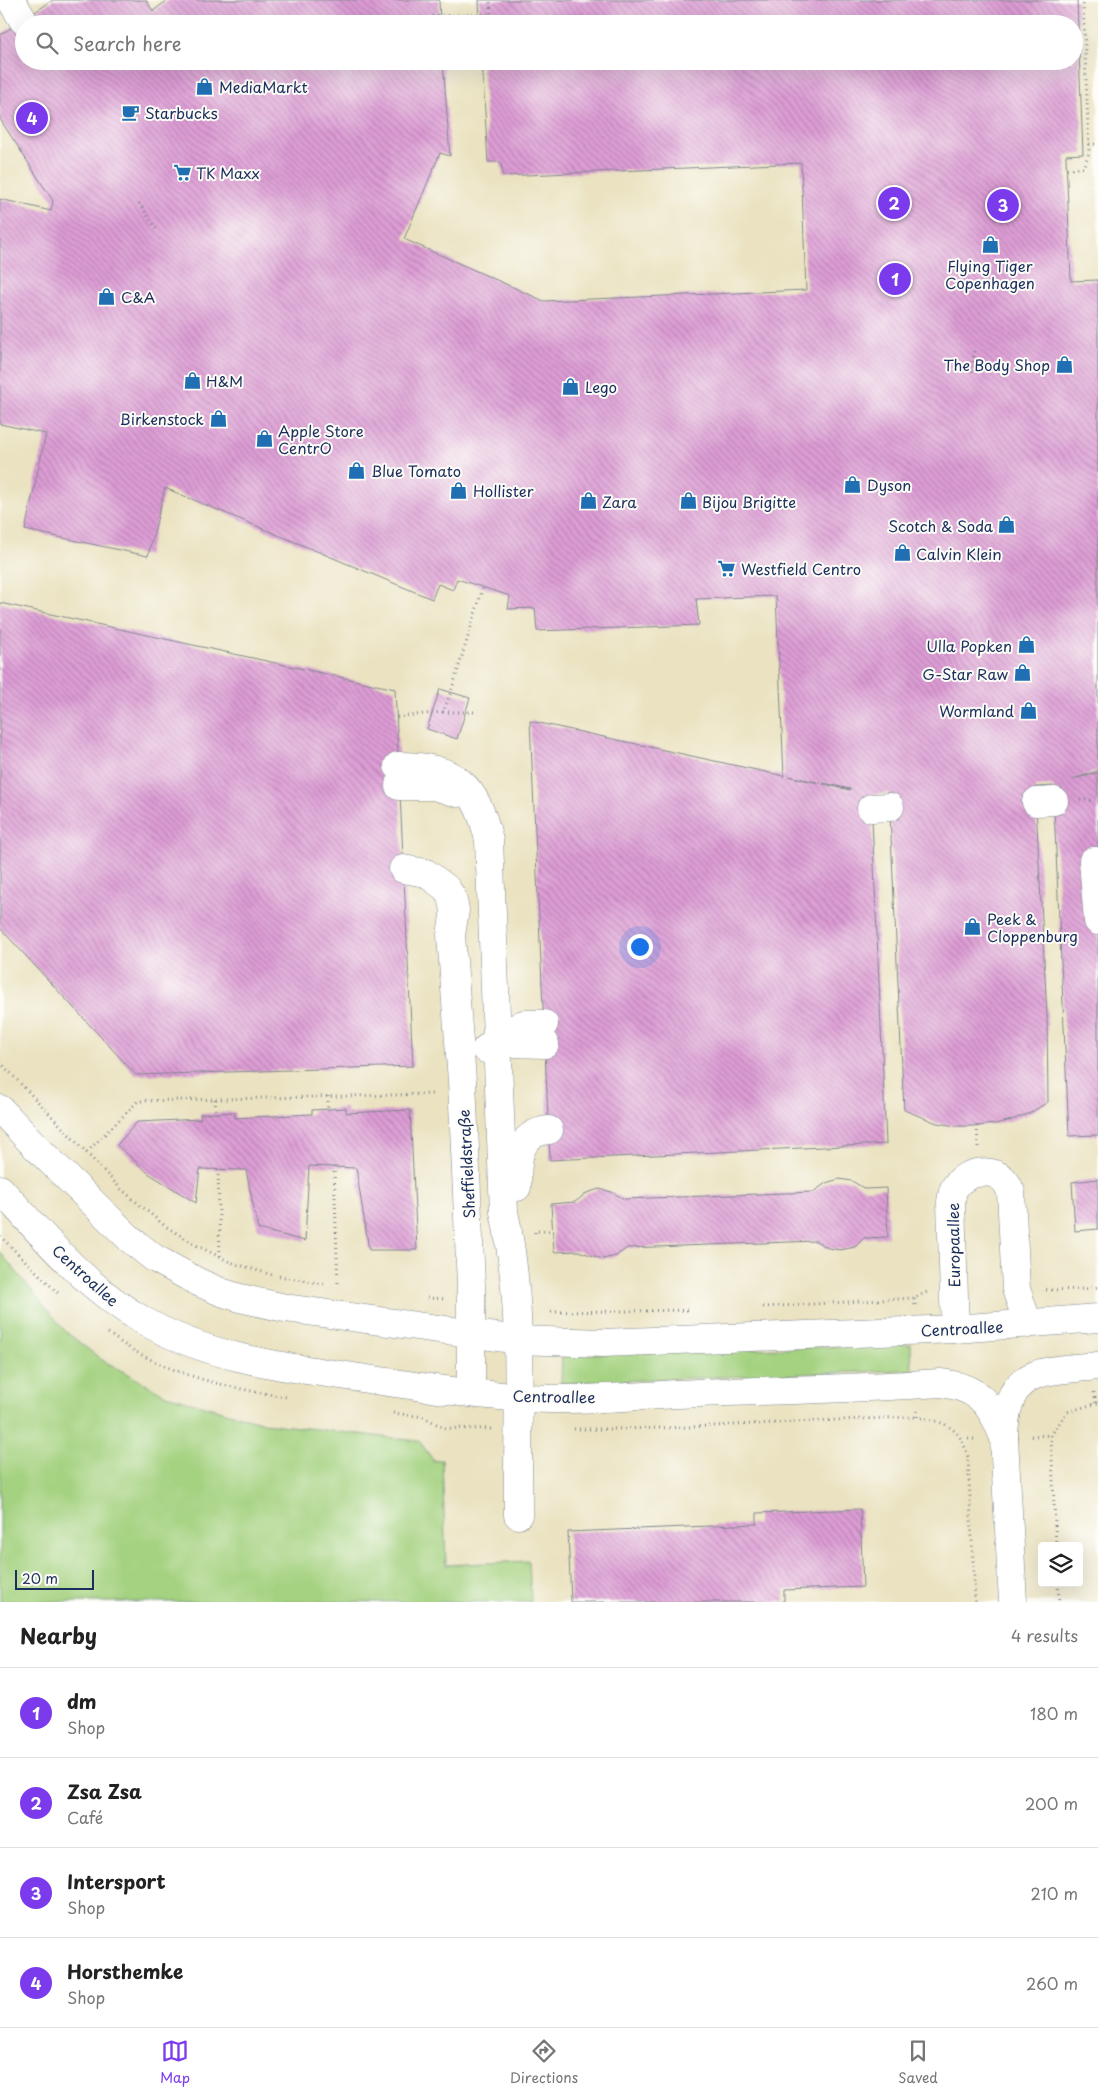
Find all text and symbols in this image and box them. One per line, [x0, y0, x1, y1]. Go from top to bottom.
search box [15, 15, 1083, 70]
icon: search [33, 29, 61, 57]
text: Search here [73, 29, 182, 57]
place label: MediaMarkt [219, 75, 308, 98]
shop icon: MediaMarkt [195, 76, 215, 96]
pin: 4 [16, 99, 48, 137]
place label: Starbucks [145, 101, 218, 124]
cafe icon: Starbucks [121, 102, 141, 122]
place label: TK Maxx [196, 161, 260, 184]
supermarket icon: TK Maxx [172, 162, 192, 182]
pin: 2 [878, 184, 910, 222]
pin: 3 [987, 186, 1019, 224]
shop icon: Flying Tiger Copenhagen [980, 234, 1000, 254]
place label: Flying Tiger Copenhagen [945, 254, 1035, 294]
pin: 1 [879, 260, 911, 298]
place label: C&A [121, 285, 155, 308]
shop icon: C&A [97, 286, 117, 306]
place label: The Body Shop [943, 353, 1050, 376]
shop icon: The Body Shop [1054, 354, 1074, 374]
place label: H&M [206, 369, 243, 392]
shop icon: H&M [182, 370, 202, 390]
place label: Lego [585, 375, 617, 398]
shop icon: Lego [561, 376, 581, 396]
place label: Birkenstock [120, 407, 204, 430]
shop icon: Birkenstock [208, 408, 228, 428]
place label: Apple Store CentrO [278, 419, 364, 459]
shop icon: Apple Store CentrO [254, 429, 274, 449]
place label: Blue Tomato [371, 459, 461, 482]
shop icon: Blue Tomato [347, 460, 367, 480]
place label: Dyson [867, 473, 911, 496]
shop icon: Dyson [843, 474, 863, 494]
place label: Hollister [473, 479, 534, 502]
shop icon: Hollister [449, 480, 469, 500]
place label: Zara [602, 490, 637, 513]
place label: Bijou Brigitte [702, 490, 796, 513]
shop icon: Zara [578, 491, 598, 511]
shop icon: Bijou Brigitte [678, 491, 698, 511]
place label: Scotch & Soda [888, 514, 994, 537]
shop icon: Scotch & Soda [997, 515, 1017, 535]
place label: Calvin Klein [916, 542, 1002, 565]
shop icon: Calvin Klein [892, 543, 912, 563]
place label: Westfield Centro [741, 557, 861, 580]
supermarket icon: Westfield Centro [717, 558, 737, 578]
place label: Ulla Popken [926, 634, 1012, 657]
shop icon: Ulla Popken [1016, 635, 1036, 655]
place label: G-Star Raw [922, 662, 1008, 685]
shop icon: G-Star Raw [1012, 663, 1032, 683]
place label: Wormland [939, 699, 1014, 722]
shop icon: Wormland [1018, 700, 1038, 720]
place label: Peek & Cloppenburg [987, 907, 1078, 947]
shop icon: Peek & Cloppenburg [963, 917, 983, 937]
your location [627, 934, 653, 960]
street label: Sheffieldstraße [452, 1109, 480, 1219]
street label: Europaallee [941, 1202, 965, 1288]
street label: Centroallee [48, 1239, 124, 1311]
street label: Centroallee [920, 1314, 1004, 1342]
street label: Centroallee [512, 1384, 596, 1408]
map controls [1038, 1542, 1083, 1587]
button: layers [1038, 1542, 1083, 1587]
scale bar [15, 1567, 94, 1590]
text: 20 m [22, 1568, 58, 1589]
text: Nearby [20, 1619, 97, 1651]
text: 4 results [1011, 1623, 1078, 1647]
text: dm [67, 1687, 97, 1715]
text: 1 [32, 1701, 40, 1725]
text: 180 m [1030, 1701, 1078, 1725]
text: Shop [67, 1715, 105, 1739]
text: Zsa Zsa [67, 1777, 142, 1805]
text: 2 [30, 1791, 42, 1815]
text: 200 m [1025, 1791, 1078, 1815]
text: Café [67, 1805, 103, 1829]
text: Intersport [67, 1867, 166, 1895]
text: 3 [31, 1881, 41, 1905]
text: 210 m [1030, 1881, 1078, 1905]
text: Shop [67, 1895, 105, 1919]
text: Horsthemke [67, 1957, 183, 1985]
text: 4 [31, 1971, 41, 1995]
text: 260 m [1026, 1971, 1078, 1995]
text: Shop [67, 1985, 105, 2009]
tab: Map [160, 2037, 190, 2088]
tab: Directions [510, 2037, 578, 2088]
tab: Saved [898, 2037, 938, 2088]

